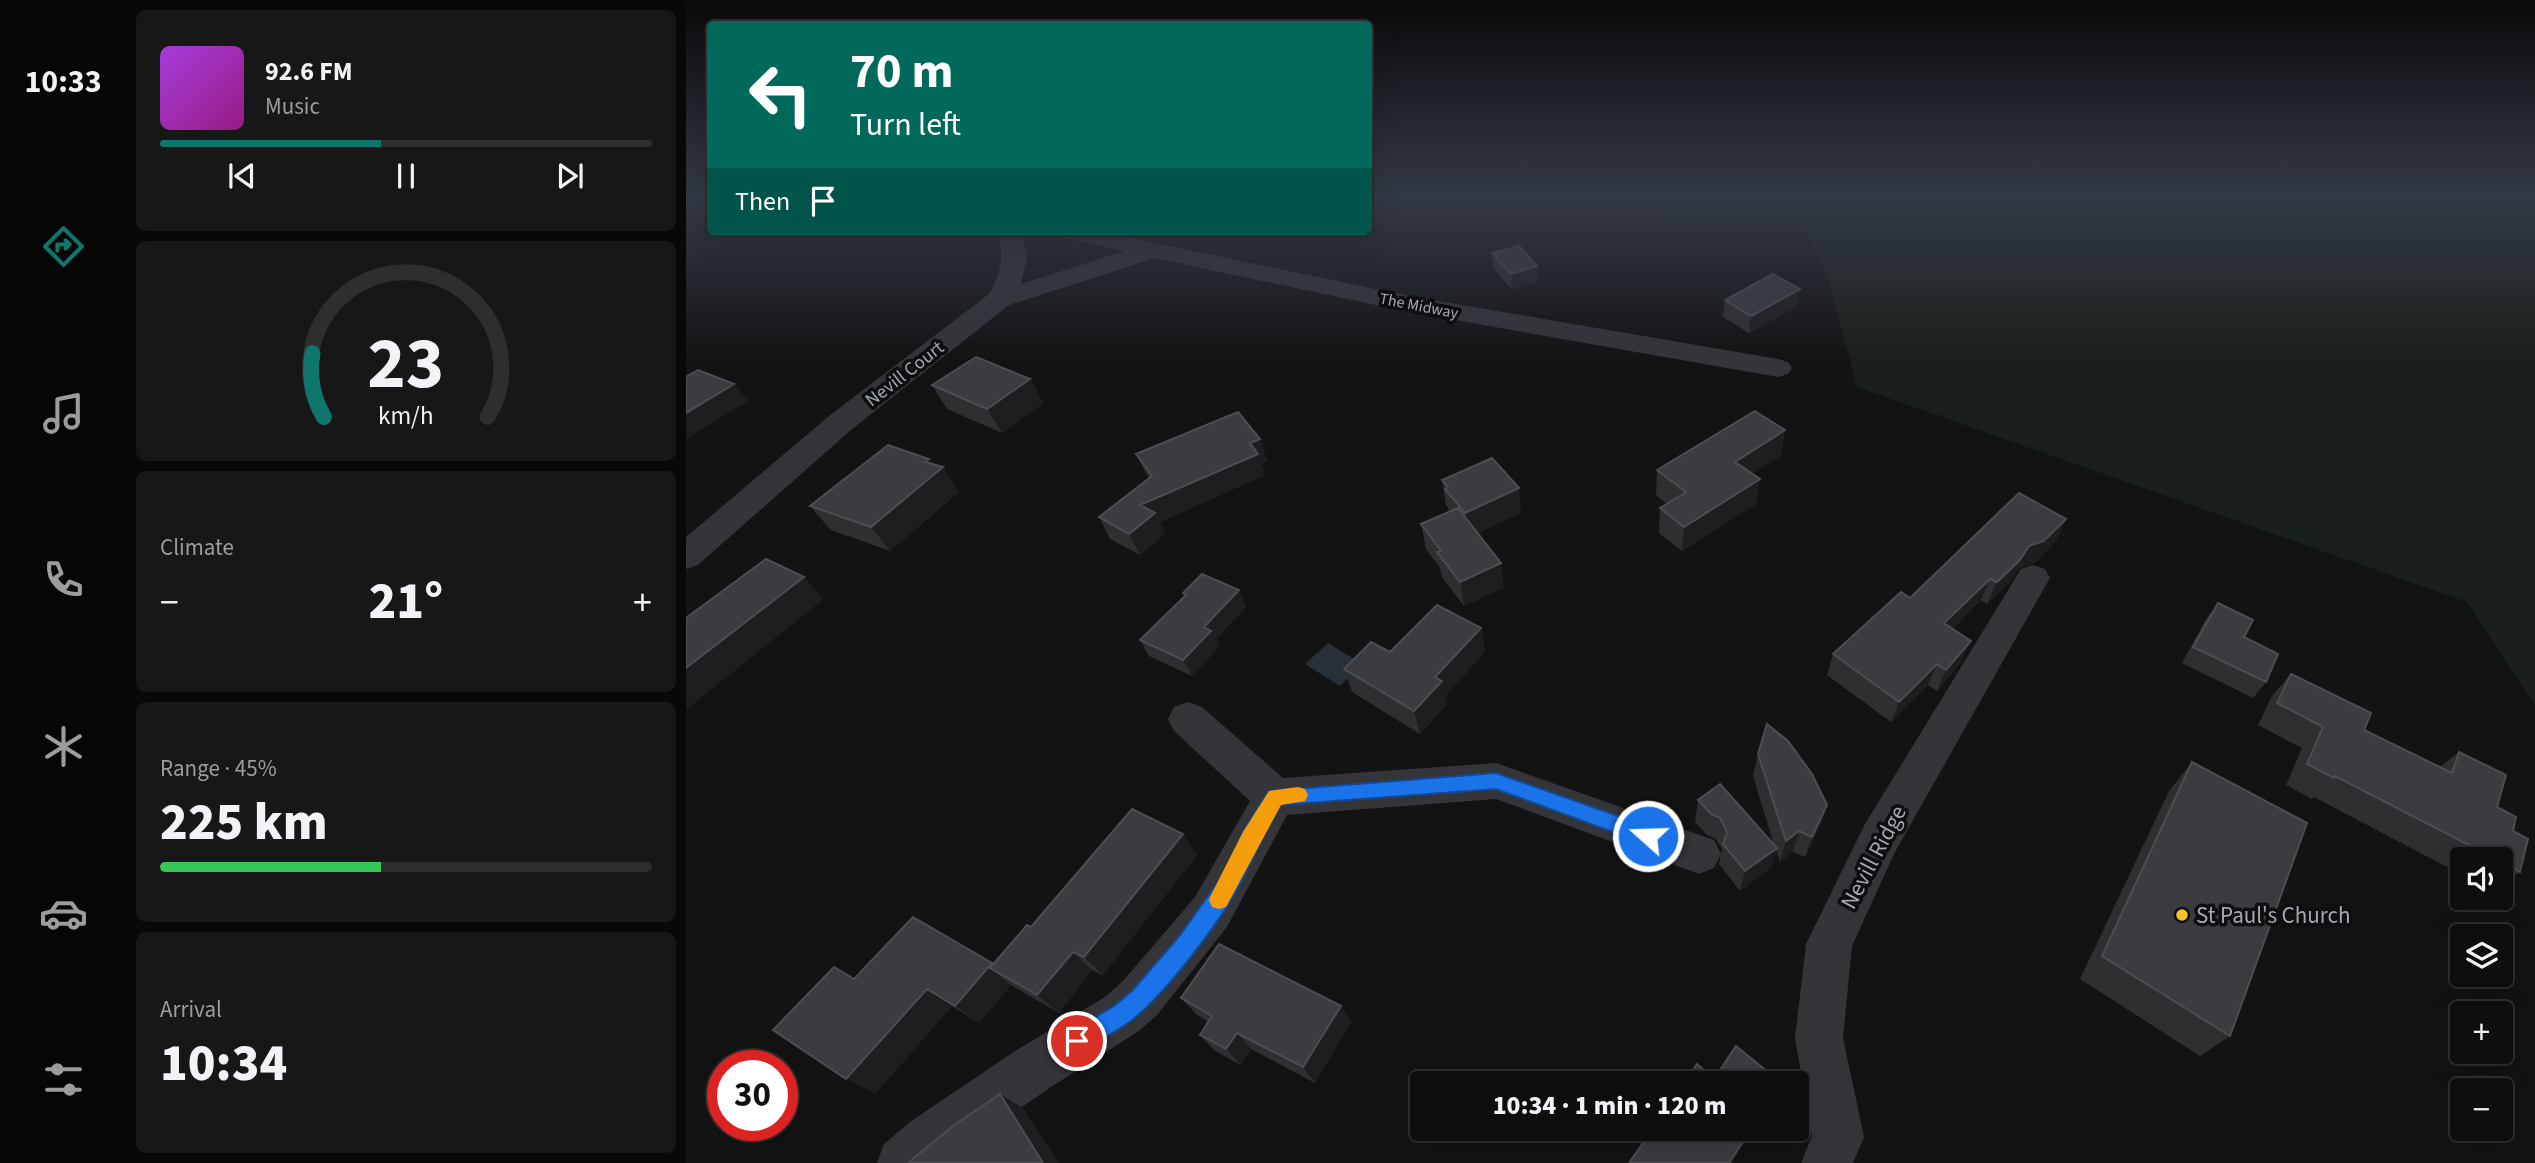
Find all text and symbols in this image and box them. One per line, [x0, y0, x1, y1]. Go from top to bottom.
text: 70 m [850, 37, 954, 107]
icon: left [735, 49, 826, 140]
text: 92.6 FM [265, 53, 353, 90]
text: 10:33 [24, 59, 102, 105]
text: Music [265, 90, 320, 123]
text: Turn left [850, 102, 961, 148]
icon: previous [223, 157, 261, 195]
icon: pause [387, 157, 425, 195]
icon: next [551, 157, 589, 195]
icon: arrive [804, 182, 842, 220]
text: Then [735, 183, 790, 220]
icon: directions [39, 222, 88, 271]
street label: The Midway [1378, 288, 1461, 324]
text: 23 [368, 312, 444, 416]
street label: Nevill Court [860, 334, 950, 414]
icon: music [39, 389, 88, 438]
text: km/h [378, 398, 434, 434]
text: Climate [160, 531, 234, 564]
icon: phone [39, 555, 88, 604]
text: 21° [369, 565, 443, 639]
text: − [160, 576, 179, 630]
text: + [633, 576, 652, 630]
icon: climate [39, 722, 88, 771]
text: Range · 45% [160, 752, 277, 785]
text: 225 km [160, 786, 328, 860]
position arrow [1611, 799, 1685, 873]
street label: Nevill Ridge [1832, 799, 1915, 915]
map controls [2450, 847, 2513, 1141]
button: sound [2450, 847, 2513, 910]
icon: car [39, 889, 88, 938]
place label: St Paul's Church [2196, 899, 2351, 932]
marker: St Paul's Church [2174, 907, 2190, 923]
button: layers [2450, 924, 2513, 987]
text: Arrival [160, 993, 222, 1026]
button: + [2450, 1001, 2513, 1064]
pin [1047, 1011, 1107, 1071]
icon: arrive [1058, 1022, 1096, 1060]
text: 10:34 [160, 1027, 287, 1101]
speed limit sign: 30 [707, 1050, 798, 1141]
icon: filters [39, 1055, 88, 1104]
button: − [2450, 1078, 2513, 1141]
text: 10:34 · 1 min · 120 m [1493, 1087, 1726, 1124]

